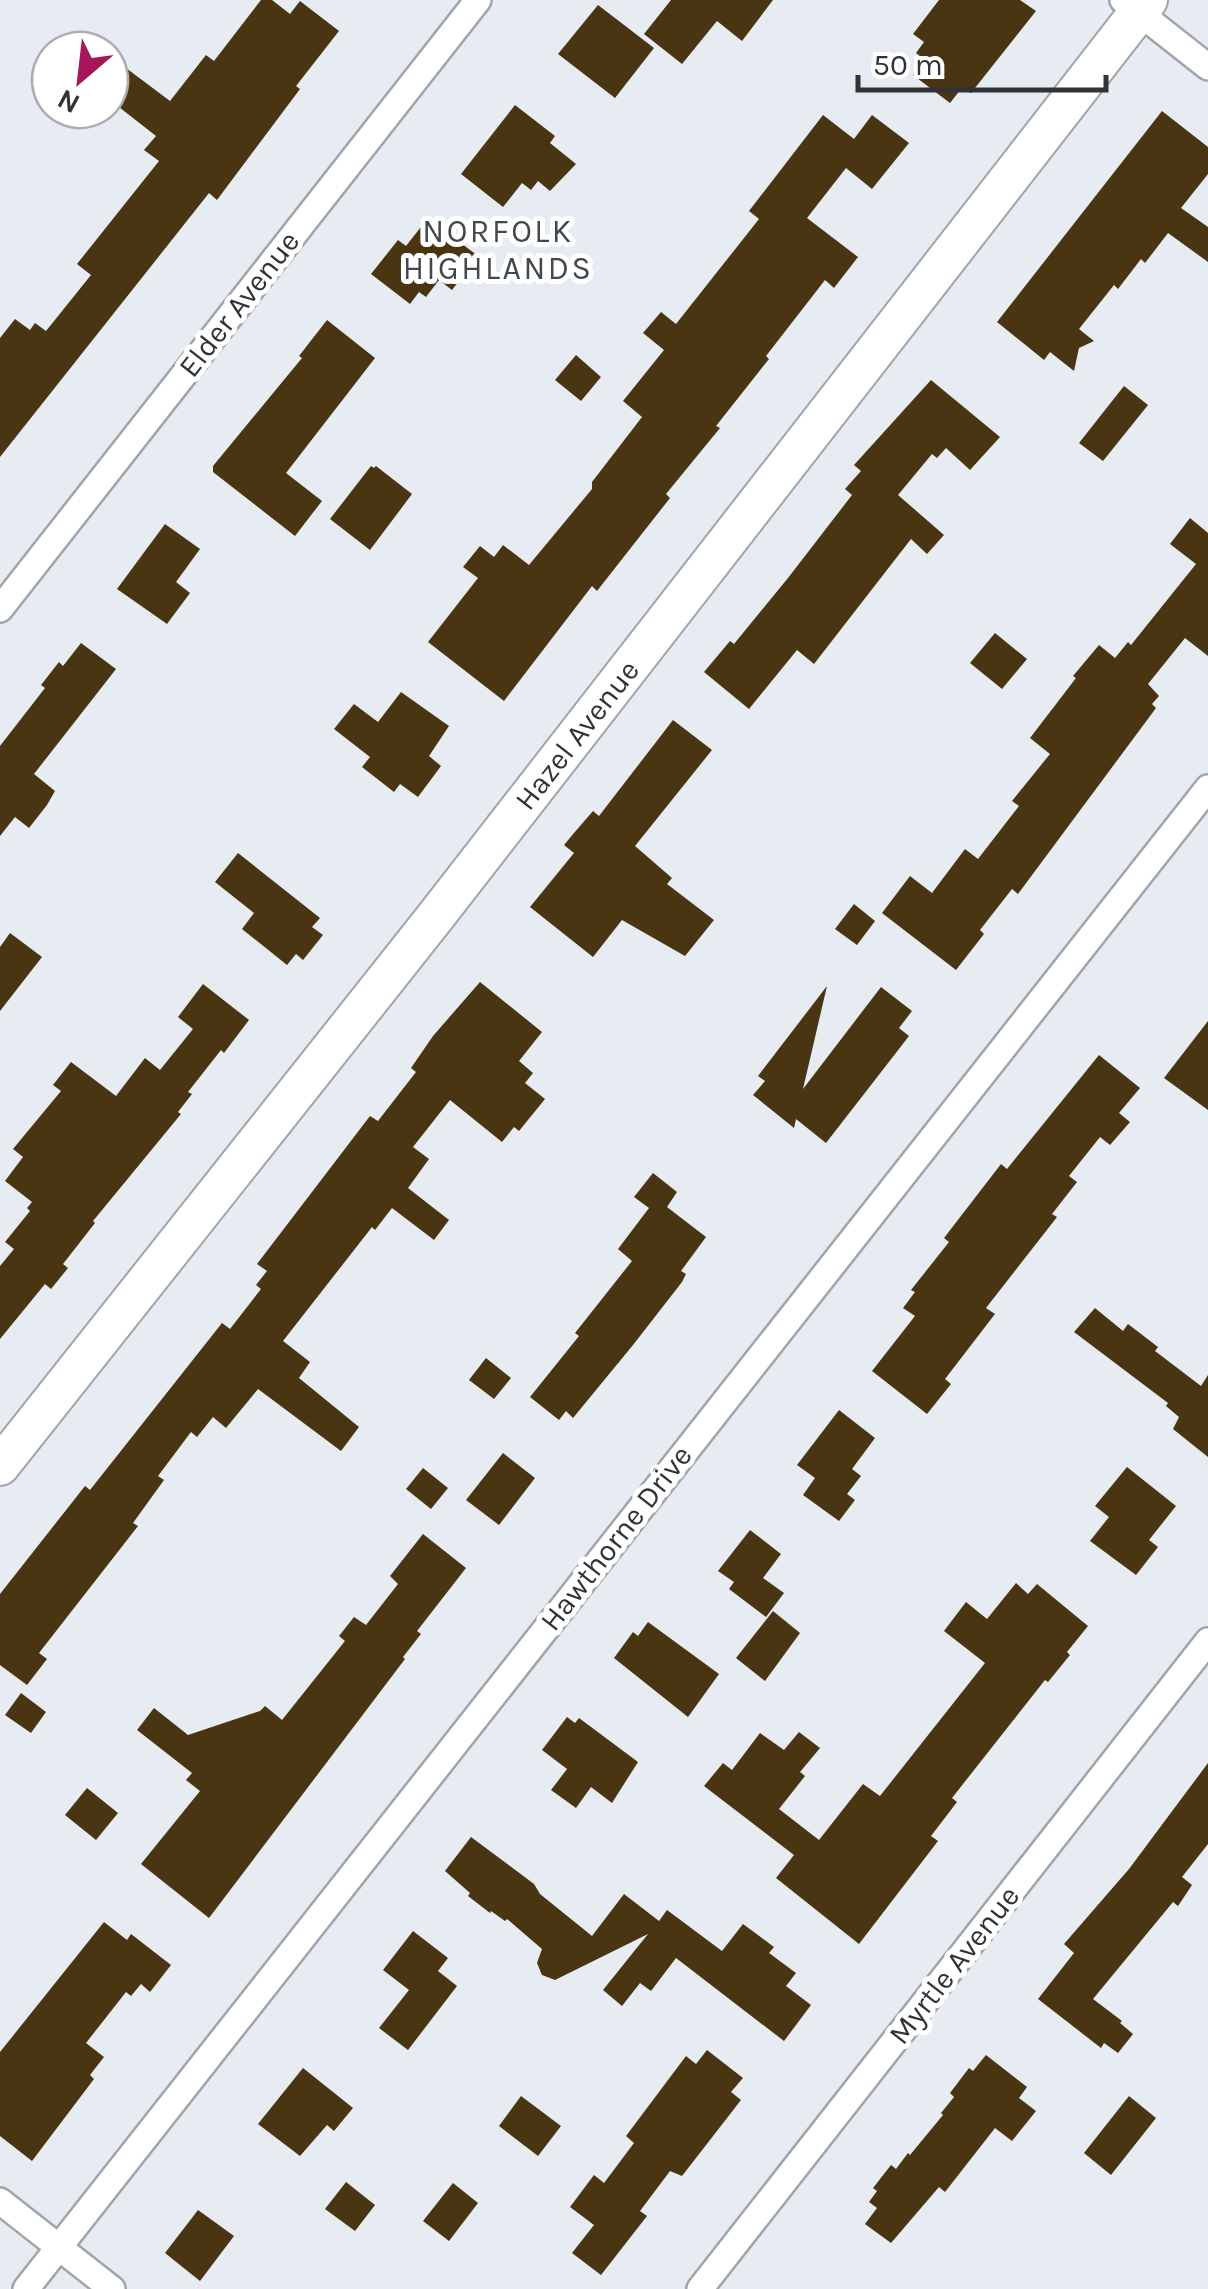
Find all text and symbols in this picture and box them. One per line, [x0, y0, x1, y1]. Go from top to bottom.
north arrow [30, 30, 130, 130]
scale bar [858, 30, 1106, 92]
text: 50 m [873, 47, 943, 83]
text: N [52, 82, 85, 121]
district label: NORFOLK HIGHLANDS [403, 213, 593, 287]
street label: Elder Avenue [171, 224, 307, 384]
street label: Hazel Avenue [507, 653, 647, 817]
street label: Hawthorne Drive [532, 1438, 700, 1638]
street label: Myrtle Avenue [881, 1879, 1027, 2051]

